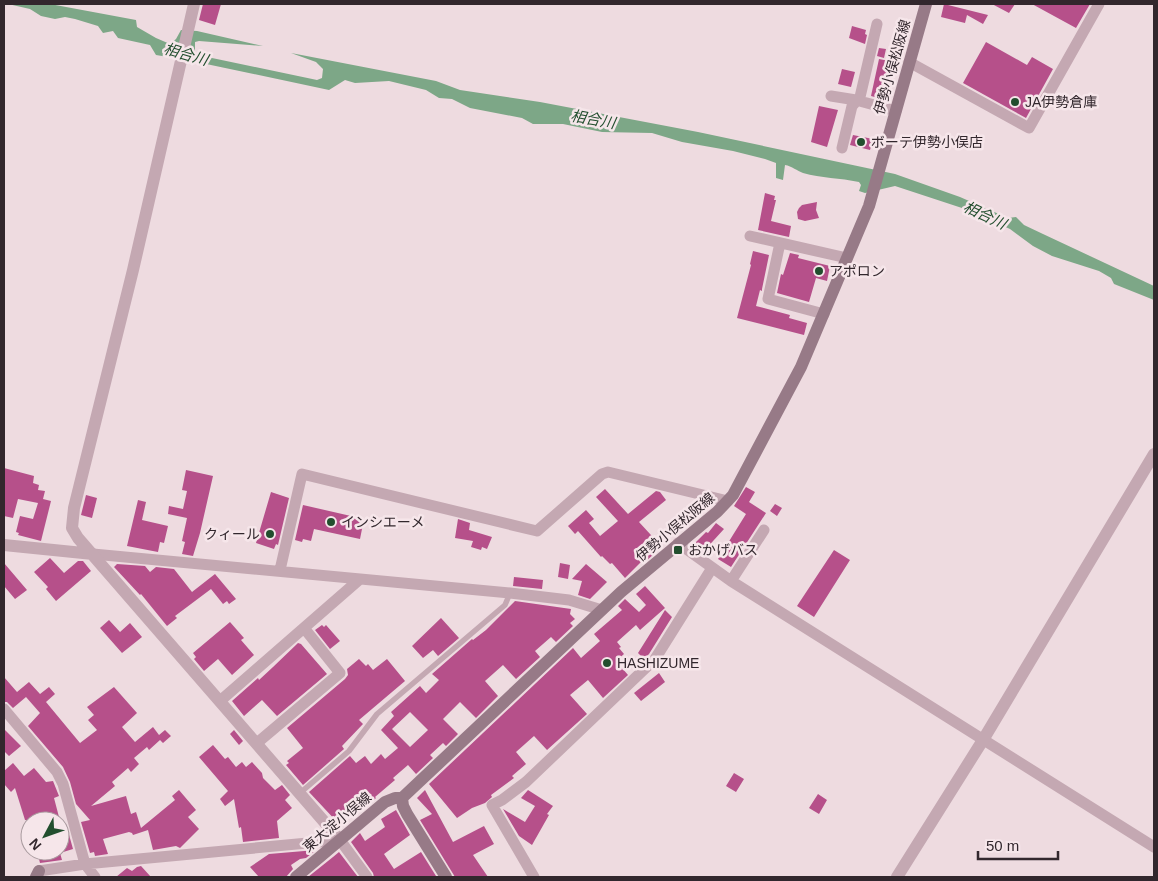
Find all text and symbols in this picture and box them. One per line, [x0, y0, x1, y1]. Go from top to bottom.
street label: 伊勢小俣松阪線 [871, 18, 913, 116]
water label: 相合川 [162, 40, 212, 69]
place label: JA伊勢倉庫 [1025, 94, 1097, 110]
marker: JA伊勢倉庫 [1009, 96, 1021, 108]
water label: 相合川 [569, 107, 619, 132]
place label: ボーテ伊勢小俣店 [871, 134, 983, 150]
marker: ボーテ伊勢小俣店 [855, 136, 867, 148]
water label: 相合川 [961, 198, 1011, 233]
place label: アポロン [829, 263, 885, 279]
marker: アポロン [813, 265, 825, 277]
street label: 伊勢小俣松阪線 [632, 489, 718, 565]
place label: インシエーメ [341, 514, 424, 530]
marker: インシエーメ [325, 516, 337, 528]
place label: クィール [204, 526, 260, 542]
marker: クィール [264, 528, 276, 540]
place label: おかげバス [688, 542, 758, 558]
marker: おかげバス [672, 544, 684, 556]
place label: HASHIZUME [617, 655, 699, 671]
marker: HASHIZUME [601, 657, 613, 669]
street label: 東大淀小俣線 [300, 789, 374, 855]
north arrow [20, 811, 70, 861]
scale bar [978, 828, 1058, 860]
text: N [26, 835, 45, 854]
text: 50 m [986, 837, 1019, 854]

